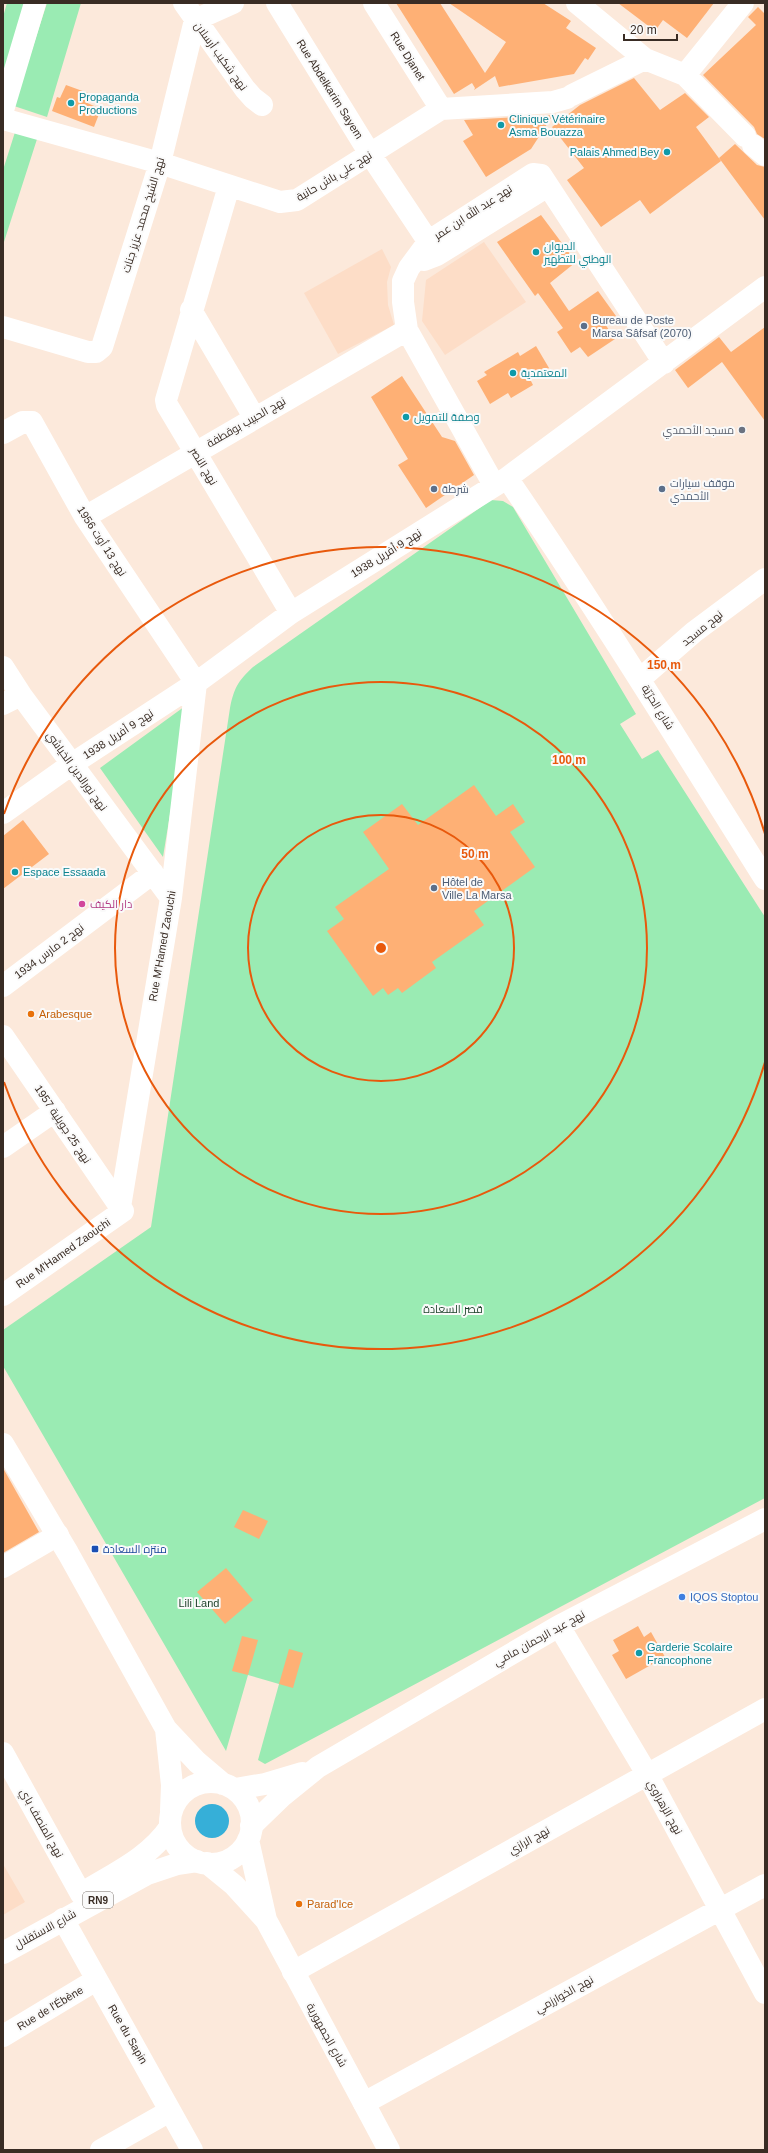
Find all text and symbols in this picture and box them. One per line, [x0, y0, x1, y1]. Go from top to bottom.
scale bar [624, 16, 677, 42]
street label: نهج شكيب أرسلان [191, 19, 251, 94]
text: 20 m [630, 23, 657, 37]
street label: Rue Djanet [388, 29, 428, 83]
street label: Rue Abdelkarim Sayem [294, 37, 366, 141]
place label: Propaganda Productions [79, 91, 140, 116]
marker: Propaganda Productions [66, 98, 76, 108]
place label: Clinique Vétérinaire Asma Bouazza [509, 113, 605, 138]
marker: Clinique Vétérinaire Asma Bouazza [496, 120, 506, 130]
place label: Palais Ahmed Bey [570, 146, 659, 158]
marker: Palais Ahmed Bey [662, 147, 672, 157]
street label: نهج علي باش حانبة [294, 149, 375, 206]
street label: نهج الشيخ محمد عزيز جنات [120, 156, 168, 275]
street label: نهج عبد الله ابن عمر [430, 181, 515, 244]
place label: الديوان الوطني للتطهير [543, 240, 611, 268]
marker: الديوان الوطني للتطهير [531, 247, 541, 257]
place label: Bureau de Poste Marsa Sâfsaf (2070) [592, 314, 692, 339]
marker: Bureau de Poste Marsa Sâfsaf (2070) [579, 321, 589, 331]
place label: المعتمدية [521, 367, 567, 379]
marker: المعتمدية [508, 368, 518, 378]
street label: نهج الحبيب بوقطفة [205, 395, 289, 451]
place label: وصفة للتمويل [414, 411, 480, 424]
marker: وصفة للتمويل [401, 412, 411, 422]
place label: مسجد الأحمدي [663, 424, 734, 439]
marker: مسجد الأحمدي [737, 425, 747, 435]
street label: نهج النصر [186, 444, 220, 488]
place label: موقف سيارات الأحمدي [670, 477, 735, 505]
place label: شرطة [442, 483, 469, 496]
marker: شرطة [429, 484, 439, 494]
marker: موقف سيارات الأحمدي [657, 484, 667, 494]
street label: نهج 13 أوت 1956 [73, 503, 130, 579]
street label: نهج 9 أفريل 1938 [348, 525, 425, 581]
street label: نهج مسجد [679, 608, 726, 650]
text: 150 m [647, 658, 681, 672]
street label: شارع الحرّيّة [638, 682, 676, 733]
street label: نهج 9 أفريل 1938 [80, 706, 157, 763]
street label: نهج نورالدين الخياشي [43, 729, 110, 814]
text: 100 m [552, 753, 586, 767]
text: 50 m [461, 847, 489, 861]
place label: Espace Essaada [23, 866, 106, 878]
marker: Espace Essaada [10, 867, 20, 877]
place label: Hôtel de Ville La Marsa [442, 876, 512, 901]
marker: Hôtel de Ville La Marsa [429, 883, 439, 893]
street label: Rue M'Hamed Zaouchi [146, 890, 178, 1002]
place label: دار الكيف [90, 898, 132, 911]
marker: دار الكيف [77, 899, 87, 909]
street label: نهج 2 مارس 1934 [12, 921, 87, 982]
centre of rings [374, 941, 388, 955]
place label: Arabesque [39, 1008, 92, 1020]
marker: Arabesque [26, 1009, 36, 1019]
street label: نهج 25 جويلية 1957 [31, 1083, 94, 1166]
street label: Rue M'Hamed Zaouchi [14, 1216, 112, 1290]
park label: قصر السعادة [423, 1303, 483, 1316]
place label: منتزه السعادة [103, 1543, 167, 1556]
marker: منتزه السعادة [90, 1544, 100, 1554]
place label: IQOS Stoptou [690, 1591, 758, 1603]
marker: IQOS Stoptou [677, 1592, 687, 1602]
park label: Lili Land [179, 1597, 219, 1609]
street label: نهج عبد الرحمان مامي [491, 1608, 588, 1671]
place label: Garderie Scolaire Francophone [647, 1641, 733, 1666]
marker: Garderie Scolaire Francophone [634, 1648, 644, 1658]
street label: نهج الزهراوي [643, 1778, 685, 1838]
street label: نهج المنصف باي [15, 1786, 66, 1861]
street label: نهج الرازي [506, 1824, 553, 1859]
road number: RN9 [83, 1892, 113, 1908]
place label: Parad'Ice [307, 1898, 353, 1910]
marker: Parad'Ice [294, 1899, 304, 1909]
street label: شارع الاستقلال [12, 1907, 79, 1953]
street label: نهج الخوارزمي [533, 1973, 597, 2018]
street label: Rue de l'Ébène [15, 1984, 85, 2032]
street label: شارع الجمهورية [303, 2001, 349, 2070]
street label: Rue du Sapin [106, 2002, 150, 2066]

